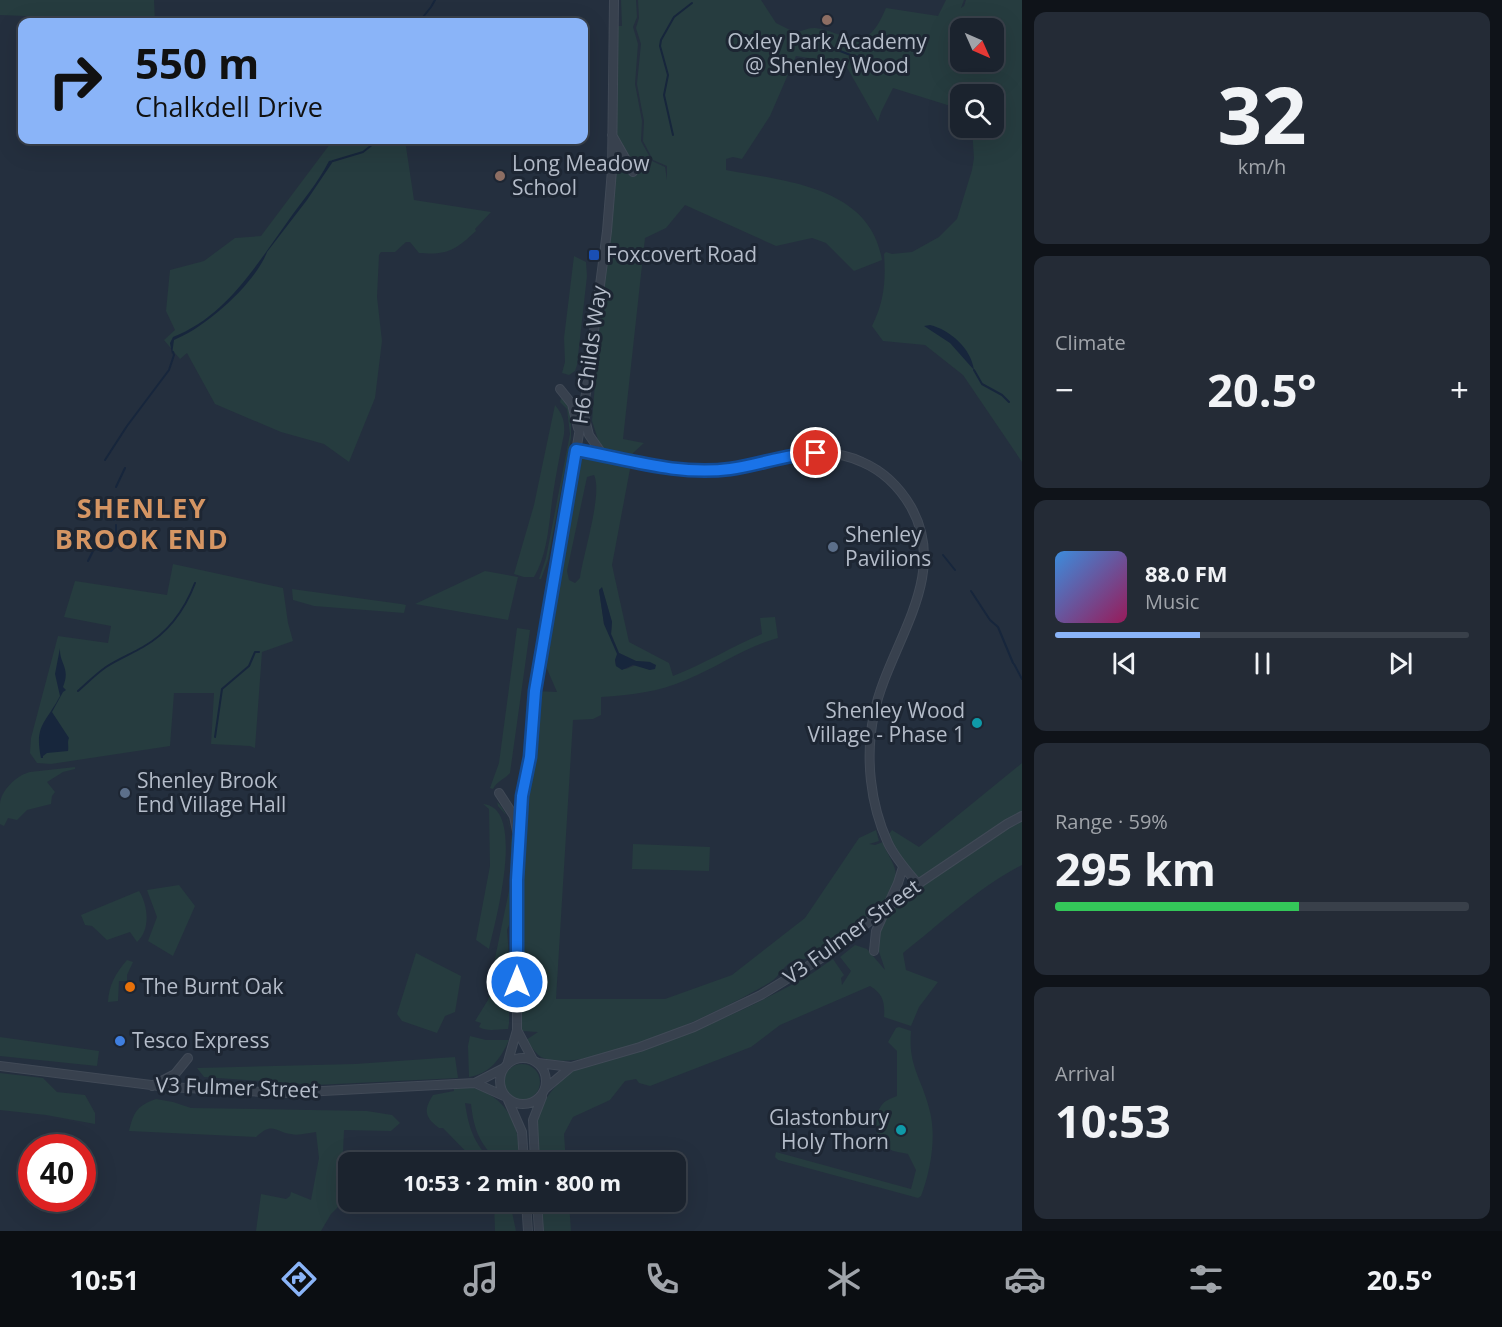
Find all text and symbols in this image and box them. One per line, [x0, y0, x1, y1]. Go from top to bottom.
marker: Oxley Park Academy @ Shenley Wood [820, 13, 834, 27]
north arrow [950, 18, 1004, 72]
map controls [950, 18, 1004, 138]
place label: Oxley Park Academy @ Shenley Wood [727, 27, 927, 79]
text: 550 m [135, 34, 259, 91]
icon: right [36, 42, 114, 120]
text: 32 [1217, 61, 1307, 167]
button: search [950, 84, 1004, 138]
text: Chalkdell Drive [135, 88, 323, 125]
place label: Long Meadow School [512, 149, 650, 201]
text: km/h [1238, 153, 1286, 180]
marker: Long Meadow School [493, 169, 507, 183]
place label: Foxcovert Road [606, 240, 757, 268]
marker: Foxcovert Road [587, 248, 601, 262]
street label: H6 Childs Way [565, 283, 613, 426]
text: Climate [1055, 329, 1126, 356]
text: 20.5° [1207, 359, 1317, 420]
text: − [1055, 367, 1074, 412]
text: + [1450, 367, 1469, 412]
pin [790, 427, 841, 478]
icon: arrive [799, 436, 832, 469]
district label: SHENLEY BROOK END [55, 489, 229, 557]
place label: Shenley Pavilions [845, 520, 931, 572]
marker: Shenley Pavilions [826, 540, 840, 554]
text: 88.0 FM [1145, 558, 1228, 588]
text: Music [1145, 588, 1199, 615]
icon: previous [1108, 647, 1141, 680]
icon: pause [1246, 647, 1279, 680]
icon: next [1384, 647, 1417, 680]
place label: Shenley Wood Village - Phase 1 [808, 696, 965, 748]
marker: Shenley Wood Village - Phase 1 [970, 716, 984, 730]
place label: Shenley Brook End Village Hall [137, 766, 286, 818]
marker: Shenley Brook End Village Hall [118, 786, 132, 800]
text: Range · 59% [1055, 808, 1168, 835]
text: 295 km [1055, 838, 1216, 899]
street label: V3 Fulmer Street [777, 872, 926, 990]
position arrow [485, 950, 549, 1014]
place label: The Burnt Oak [142, 972, 284, 1000]
marker: The Burnt Oak [123, 980, 137, 994]
place label: Tesco Express [132, 1026, 269, 1054]
marker: Tesco Express [113, 1034, 127, 1048]
text: Arrival [1055, 1060, 1115, 1087]
street label: V3 Fulmer Street [155, 1070, 319, 1104]
text: 10:53 [1055, 1090, 1171, 1151]
place label: Glastonbury Holy Thorn [769, 1103, 889, 1155]
marker: Glastonbury Holy Thorn [894, 1123, 908, 1137]
speed limit sign: 40 [18, 1134, 96, 1212]
text: 10:53 · 2 min · 800 m [403, 1167, 621, 1197]
icon: directions [278, 1258, 320, 1300]
icon: music [460, 1258, 502, 1300]
icon: phone [641, 1258, 683, 1300]
icon: climate [823, 1258, 865, 1300]
icon: car [1004, 1258, 1046, 1300]
icon: filters [1185, 1258, 1227, 1300]
text: 10:51 [70, 1261, 139, 1298]
text: 20.5° [1367, 1261, 1432, 1298]

